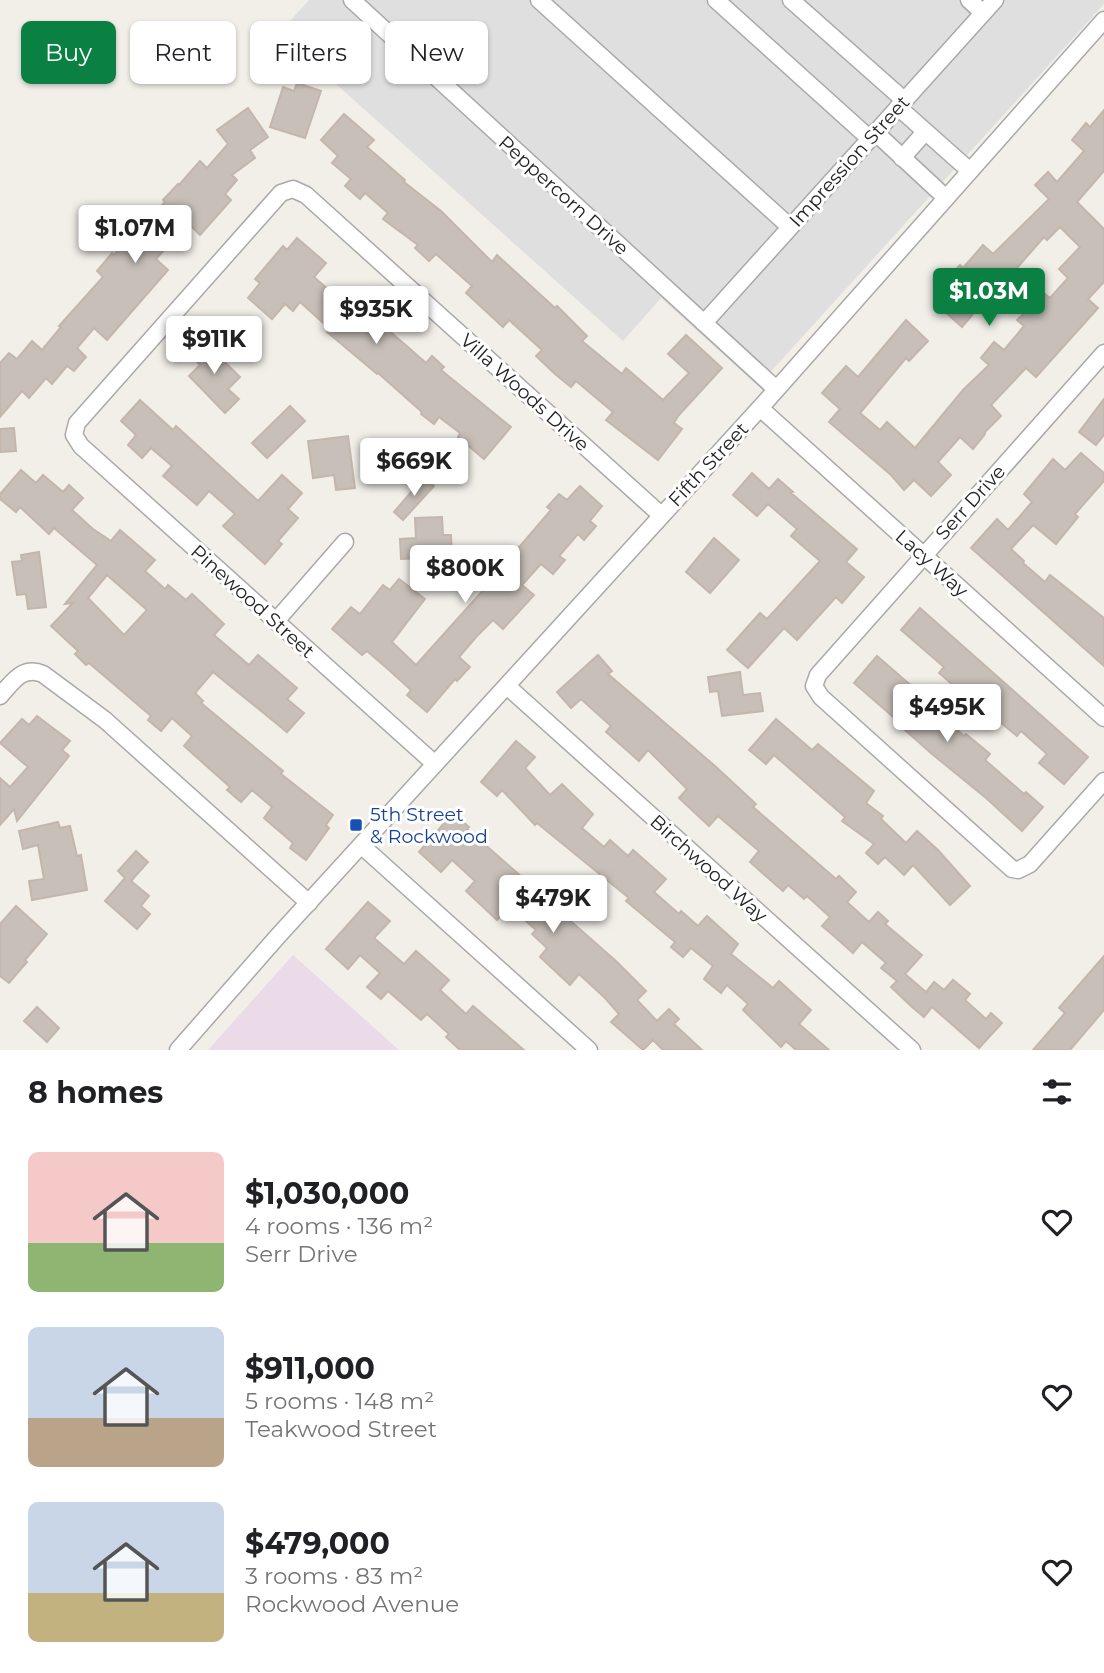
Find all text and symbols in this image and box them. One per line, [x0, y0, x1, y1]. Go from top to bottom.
chip: Buy [21, 21, 116, 84]
chip: Rent [130, 21, 236, 84]
chip: Filters [250, 21, 371, 84]
chip: New [385, 21, 488, 84]
street label: Impression Street [784, 91, 914, 232]
street label: Peppercorn Drive [494, 131, 633, 260]
pin: $1.07M [78, 205, 192, 265]
text: $1.07M [95, 214, 175, 242]
pin: $1.03M [932, 268, 1046, 328]
text: $1.03M [949, 277, 1029, 305]
pin: $935K [327, 286, 425, 346]
text: $935K [340, 295, 412, 323]
pin: $911K [165, 316, 263, 376]
text: $911K [182, 325, 246, 353]
street label: Villa Woods Drive [456, 329, 594, 456]
street label: Fifth Street [664, 417, 753, 511]
pin: $669K [365, 438, 463, 498]
text: $669K [376, 447, 452, 475]
street label: Serr Drive [931, 460, 1010, 545]
street label: Lacy Way [891, 525, 973, 602]
street label: Pinewood Street [186, 540, 319, 663]
pin: $800K [416, 546, 514, 605]
text: $800K [426, 554, 504, 582]
pin: $495K [898, 684, 996, 744]
text: $495K [909, 693, 985, 721]
place label: 5th Street & Rockwood [370, 803, 488, 848]
street label: Birchwood Way [645, 810, 772, 927]
marker: 5th Street & Rockwood [348, 817, 364, 833]
pin: $479K [504, 876, 602, 935]
text: $479K [515, 884, 591, 912]
icon: filters [1038, 1073, 1076, 1111]
text: 8 homes [28, 1074, 163, 1111]
text: $1,030,000 [245, 1175, 409, 1212]
icon: home [84, 1180, 168, 1264]
icon: heart [1038, 1203, 1076, 1241]
text: 4 rooms · 136 m² [245, 1212, 433, 1240]
text: Serr Drive [245, 1240, 358, 1268]
text: $911,000 [245, 1350, 375, 1387]
icon: home [84, 1355, 168, 1439]
icon: heart [1038, 1378, 1076, 1416]
text: 5 rooms · 148 m² [245, 1387, 434, 1415]
text: Teakwood Street [245, 1415, 437, 1443]
text: $479,000 [245, 1525, 390, 1562]
icon: home [84, 1530, 168, 1614]
icon: heart [1038, 1553, 1076, 1591]
text: 3 rooms · 83 m² [245, 1562, 423, 1590]
text: Rockwood Avenue [245, 1590, 459, 1618]

